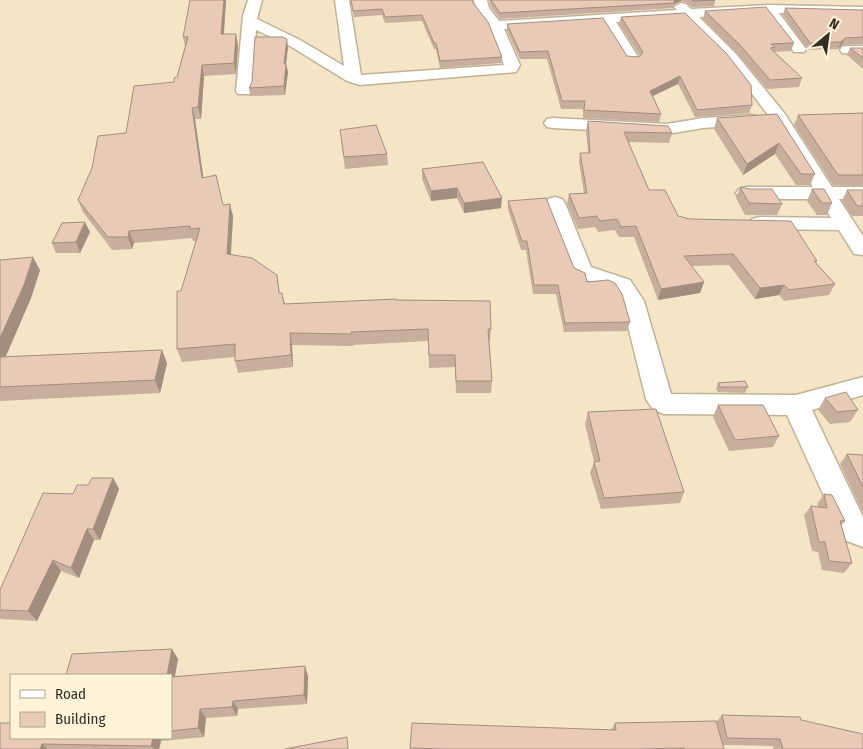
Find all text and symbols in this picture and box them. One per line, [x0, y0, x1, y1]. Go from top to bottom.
north arrow [803, 10, 853, 60]
text: N [826, 15, 842, 34]
legend [10, 674, 172, 739]
text: Road [55, 685, 86, 703]
text: Building [55, 710, 106, 728]

